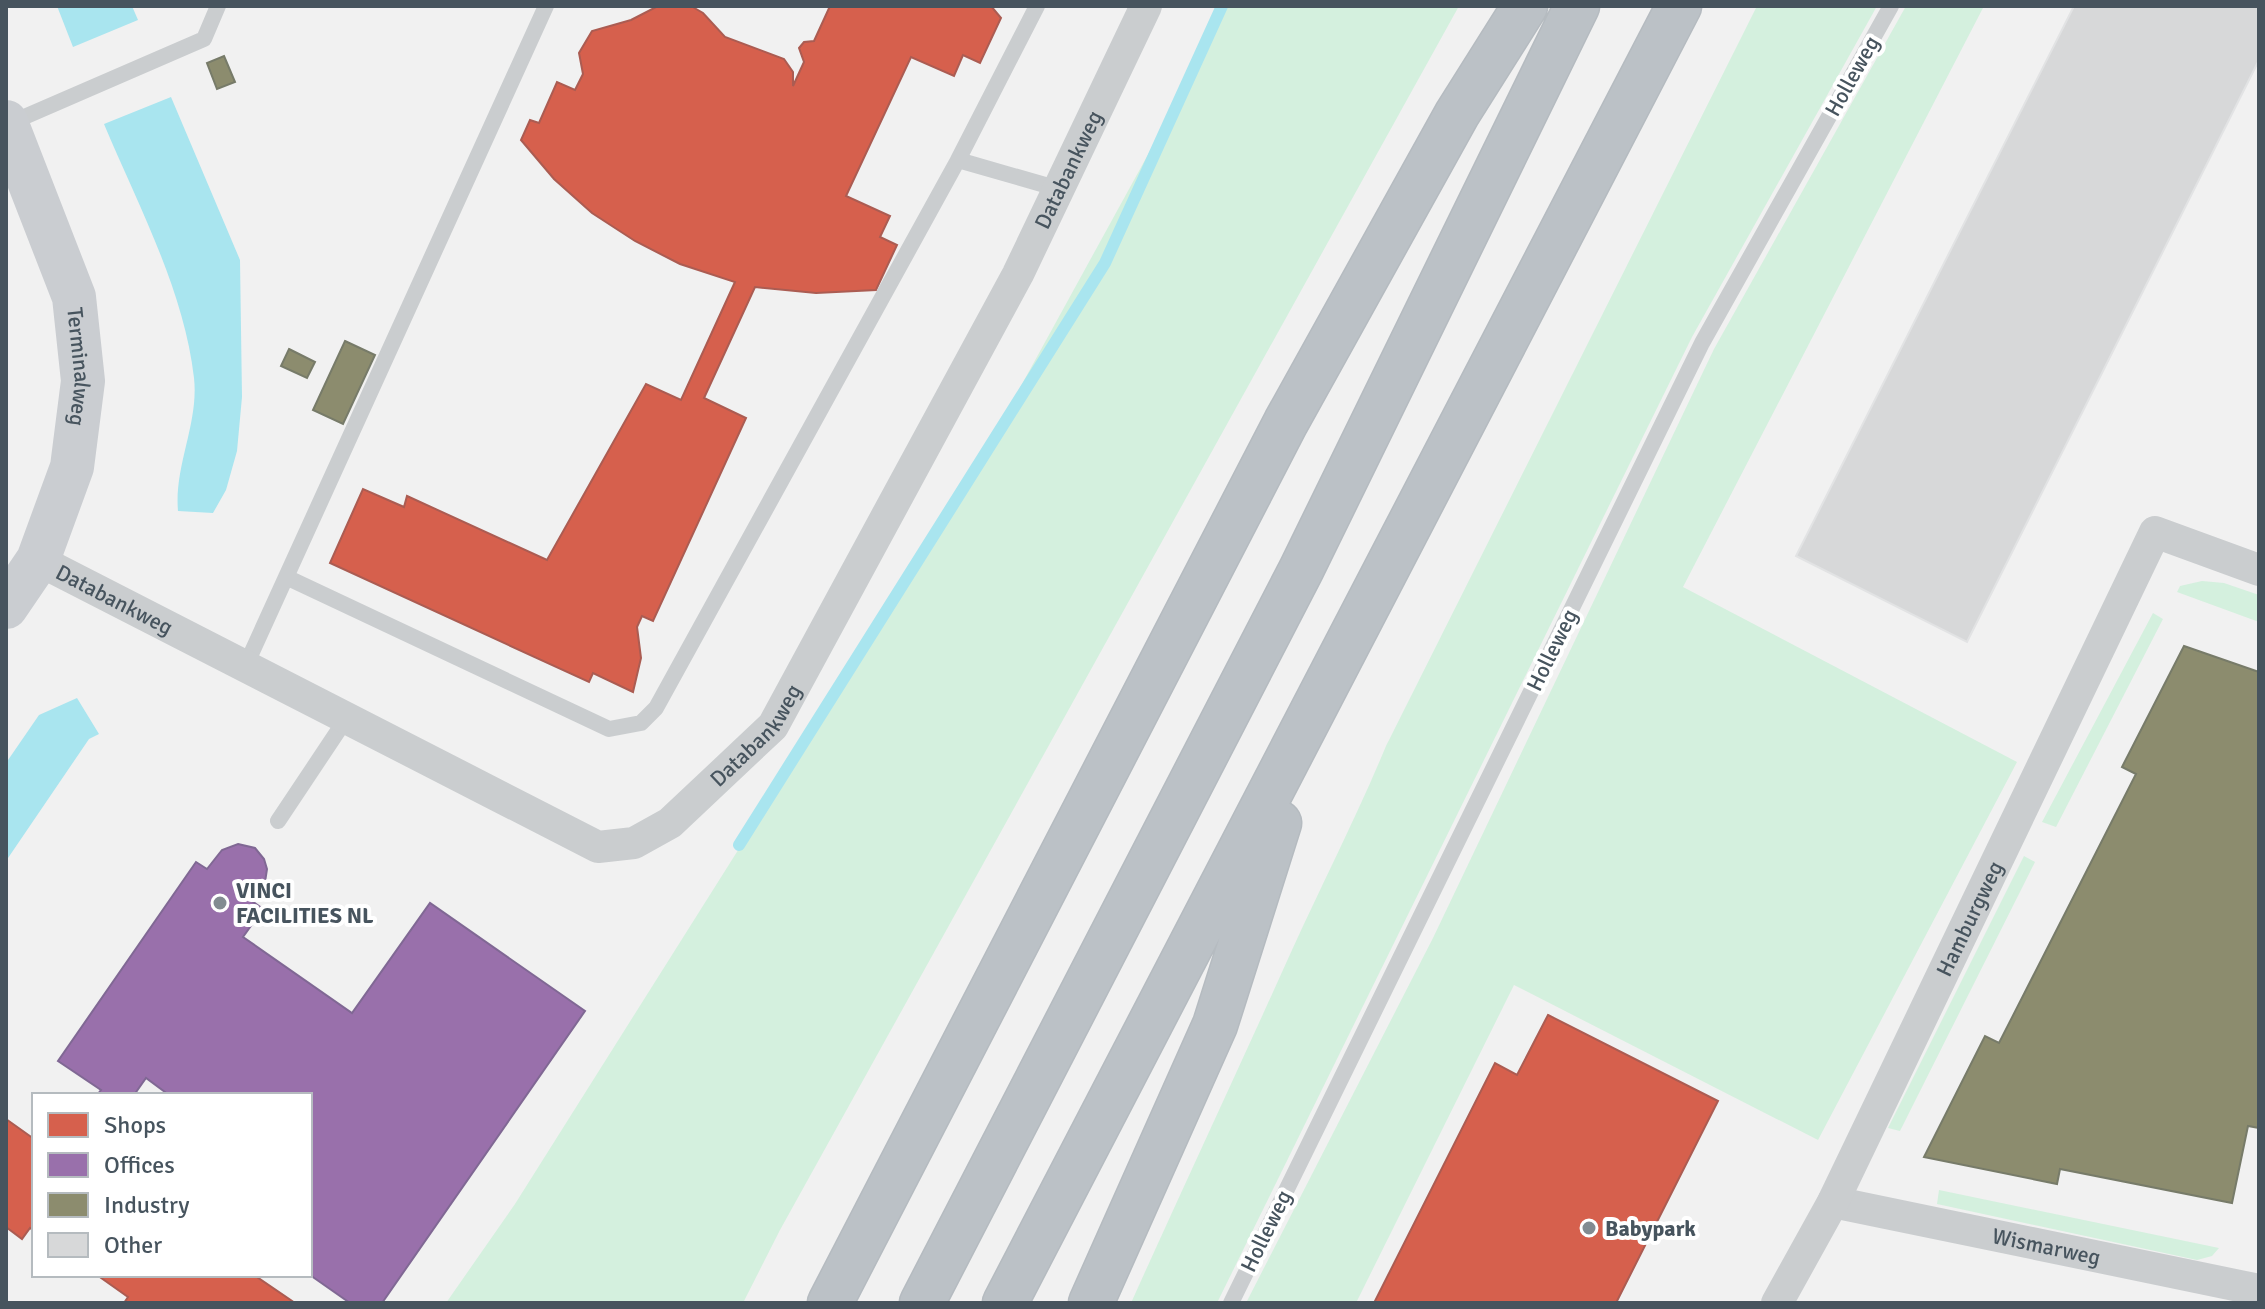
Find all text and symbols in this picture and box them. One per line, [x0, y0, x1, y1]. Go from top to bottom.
street label: Holleweg [1819, 31, 1885, 121]
street label: Databankweg [1028, 106, 1108, 233]
street label: Terminalweg [62, 306, 97, 428]
street label: Databankweg [51, 558, 178, 640]
street label: Holleweg [1521, 605, 1583, 695]
street label: Databankweg [704, 679, 807, 792]
street label: Hamburgweg [1930, 856, 2008, 981]
place label: VINCI FACILITIES NL [236, 877, 374, 929]
marker: VINCI FACILITIES NL [211, 894, 229, 912]
legend [32, 1093, 312, 1277]
text: Shops [104, 1110, 166, 1140]
text: Offices [104, 1150, 175, 1180]
street label: Holleweg [1235, 1186, 1297, 1276]
text: Industry [104, 1190, 190, 1220]
place label: Babypark [1605, 1215, 1696, 1242]
marker: Babypark [1580, 1219, 1598, 1237]
street label: Wismarweg [1990, 1222, 2103, 1270]
text: Other [104, 1230, 162, 1260]

